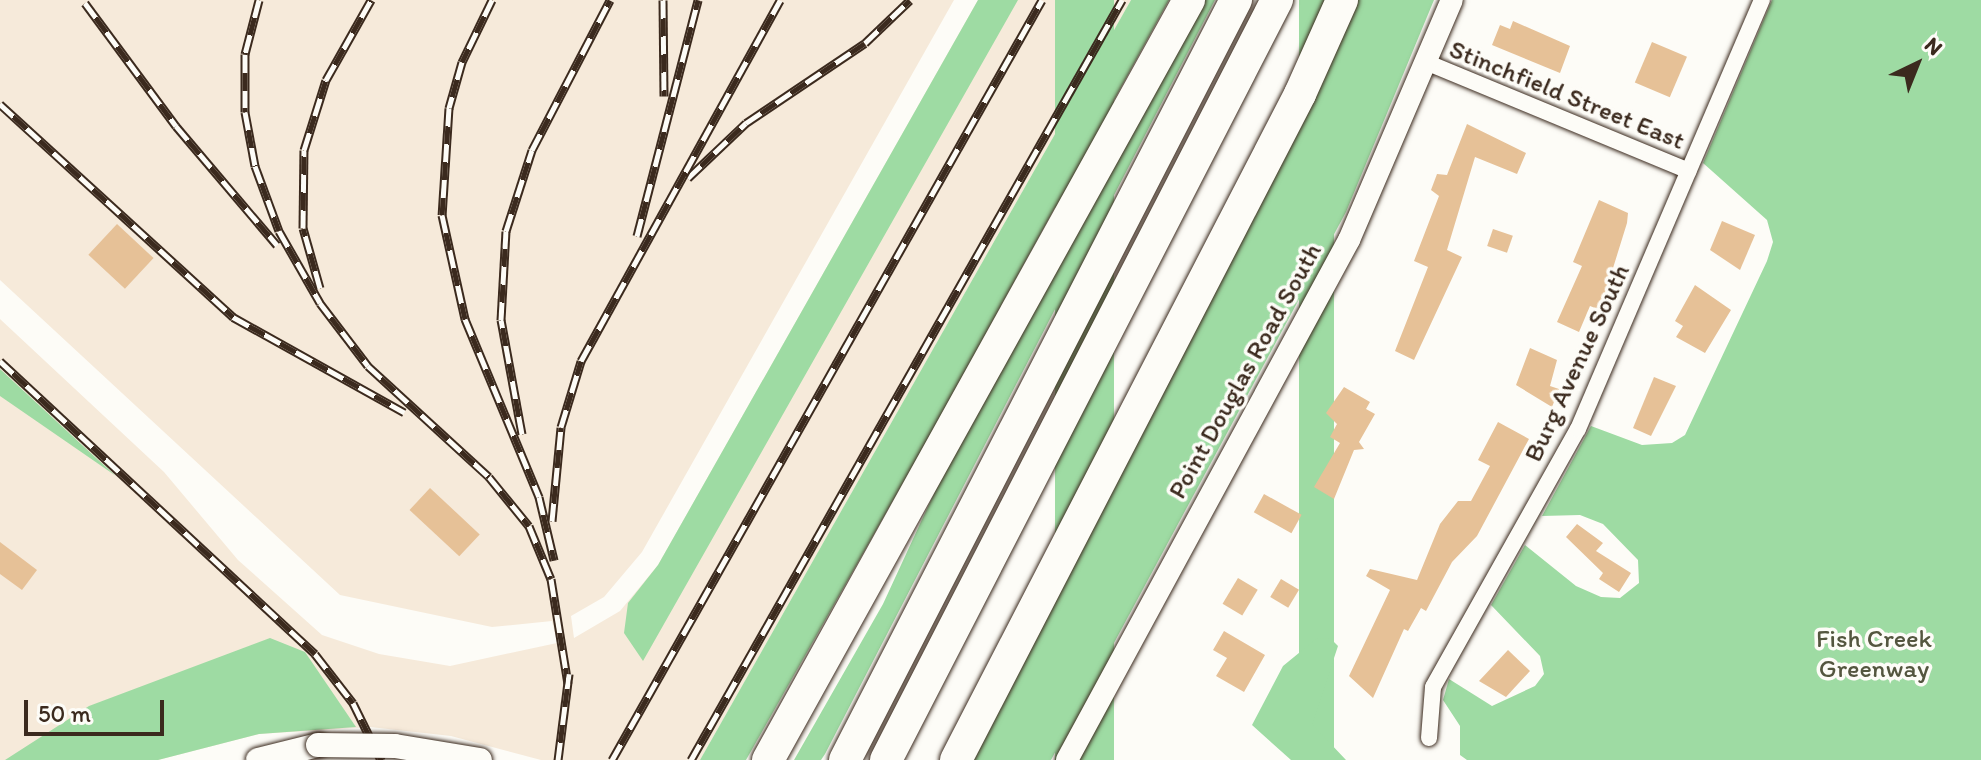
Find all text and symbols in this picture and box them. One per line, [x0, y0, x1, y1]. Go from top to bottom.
north arrow [1877, 24, 1957, 104]
text: N [1919, 31, 1948, 61]
street label: Stinchfield Street East [1445, 34, 1689, 156]
street label: Point Douglas Road South [1162, 238, 1328, 504]
street label: Burg Avenue South [1518, 260, 1636, 466]
park label: Fish Creek Greenway [1816, 623, 1932, 684]
scale bar [28, 684, 168, 734]
text: 50 m [38, 699, 91, 728]

